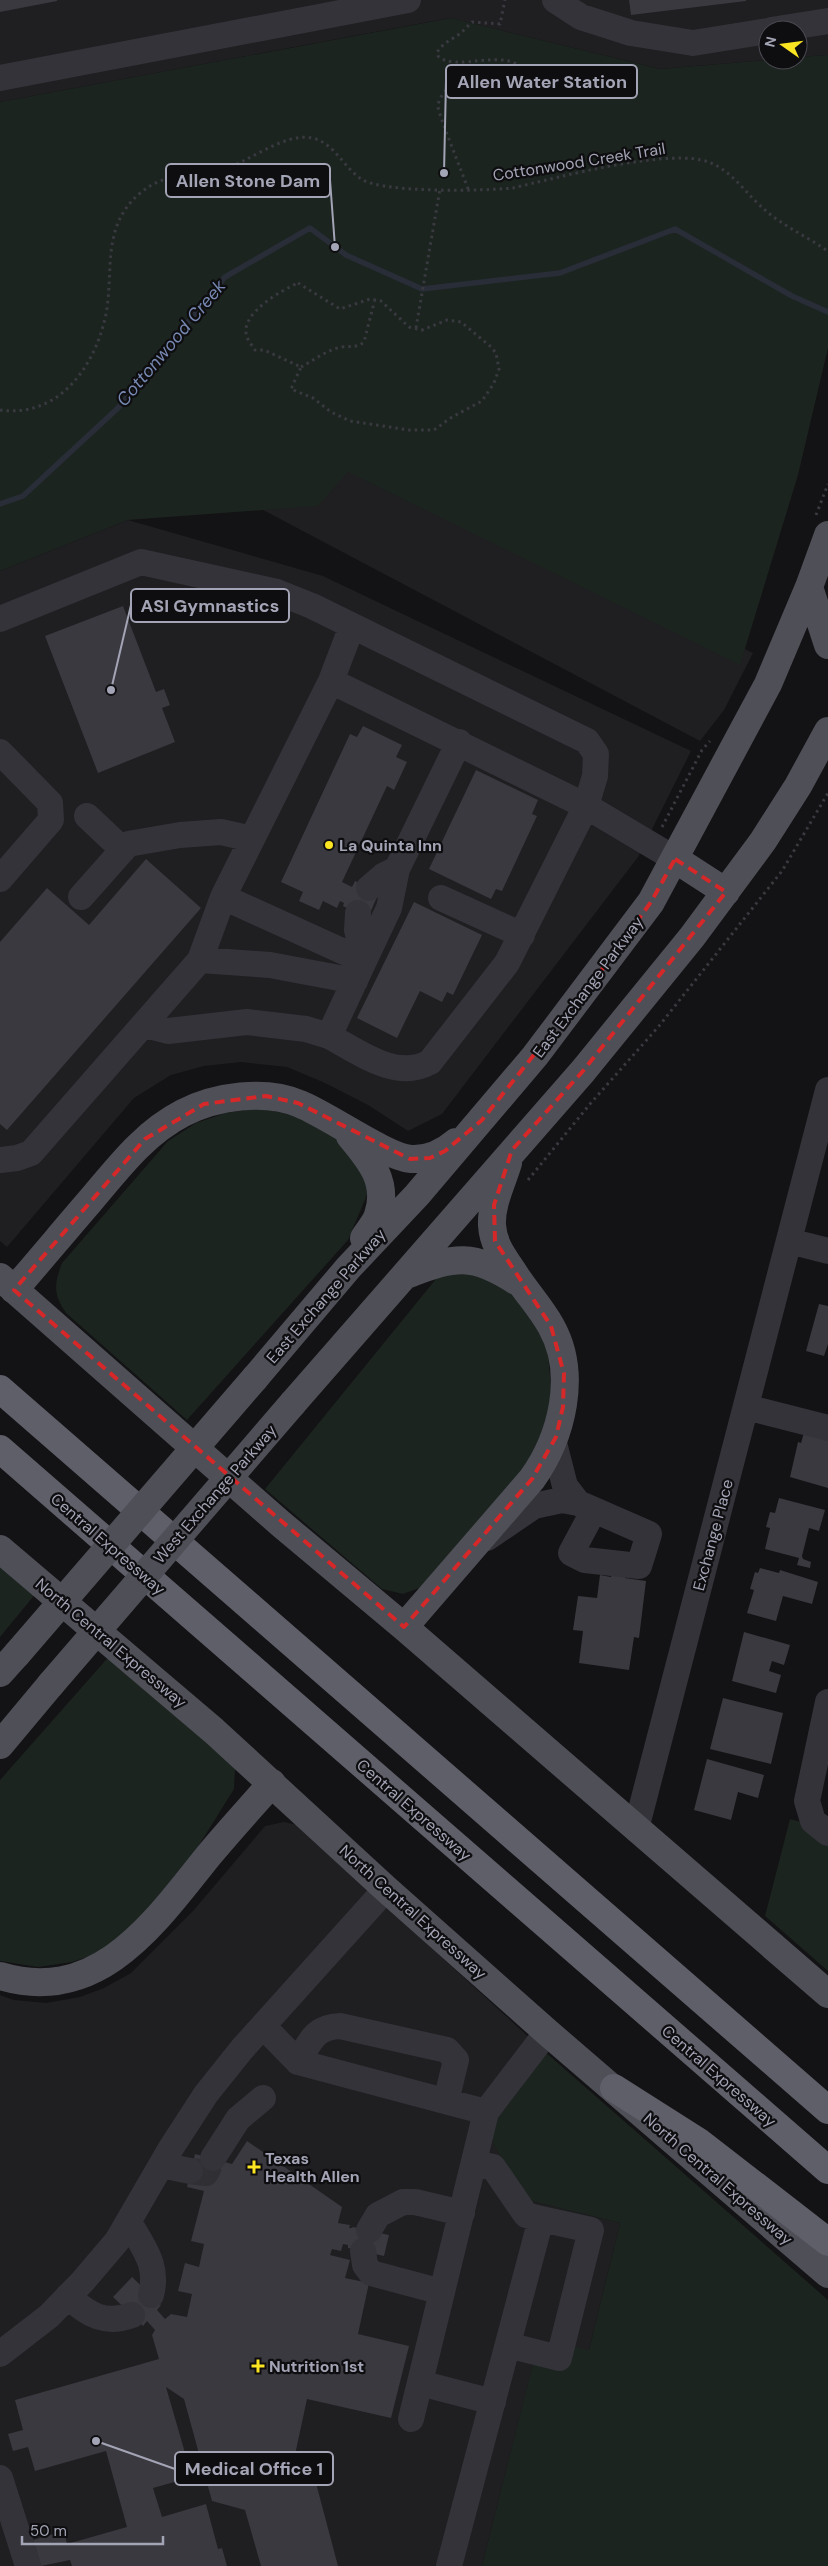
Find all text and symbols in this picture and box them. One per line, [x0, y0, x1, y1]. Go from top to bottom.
north arrow [758, 20, 808, 70]
text: N [760, 35, 780, 49]
callout: Allen Water Station [446, 65, 637, 98]
text: Allen Water Station [457, 70, 627, 94]
street label: Cottonwood Creek Trail [491, 138, 667, 186]
callout: Allen Stone Dam [166, 164, 330, 197]
text: Allen Stone Dam [176, 169, 320, 193]
water label: Cottonwood Creek [111, 274, 232, 411]
callout: ASI Gymnastics [131, 589, 289, 622]
text: ASI Gymnastics [141, 594, 279, 618]
place label: La Quinta Inn [339, 835, 442, 856]
marker: La Quinta Inn [323, 839, 335, 851]
street label: East Exchange Parkway [528, 912, 648, 1062]
street label: East Exchange Parkway [262, 1224, 390, 1368]
street label: West Exchange Parkway [149, 1420, 281, 1568]
street label: Exchange Place [688, 1477, 738, 1593]
street label: Central Expressway [46, 1488, 170, 1600]
street label: North Central Expressway [31, 1573, 191, 1713]
street label: Central Expressway [352, 1754, 476, 1866]
street label: North Central Expressway [335, 1840, 491, 1984]
street label: Central Expressway [657, 2020, 781, 2132]
street label: North Central Expressway [639, 2108, 797, 2250]
place label: Texas Health Allen [265, 2148, 360, 2187]
marker: Texas Health Allen [247, 2160, 261, 2174]
place label: Nutrition 1st [269, 2356, 364, 2377]
marker: Nutrition 1st [251, 2359, 265, 2373]
callout: Medical Office 1 [175, 2452, 333, 2485]
text: Medical Office 1 [185, 2457, 323, 2481]
scale bar [22, 2514, 164, 2546]
text: 50 m [30, 2521, 67, 2541]

